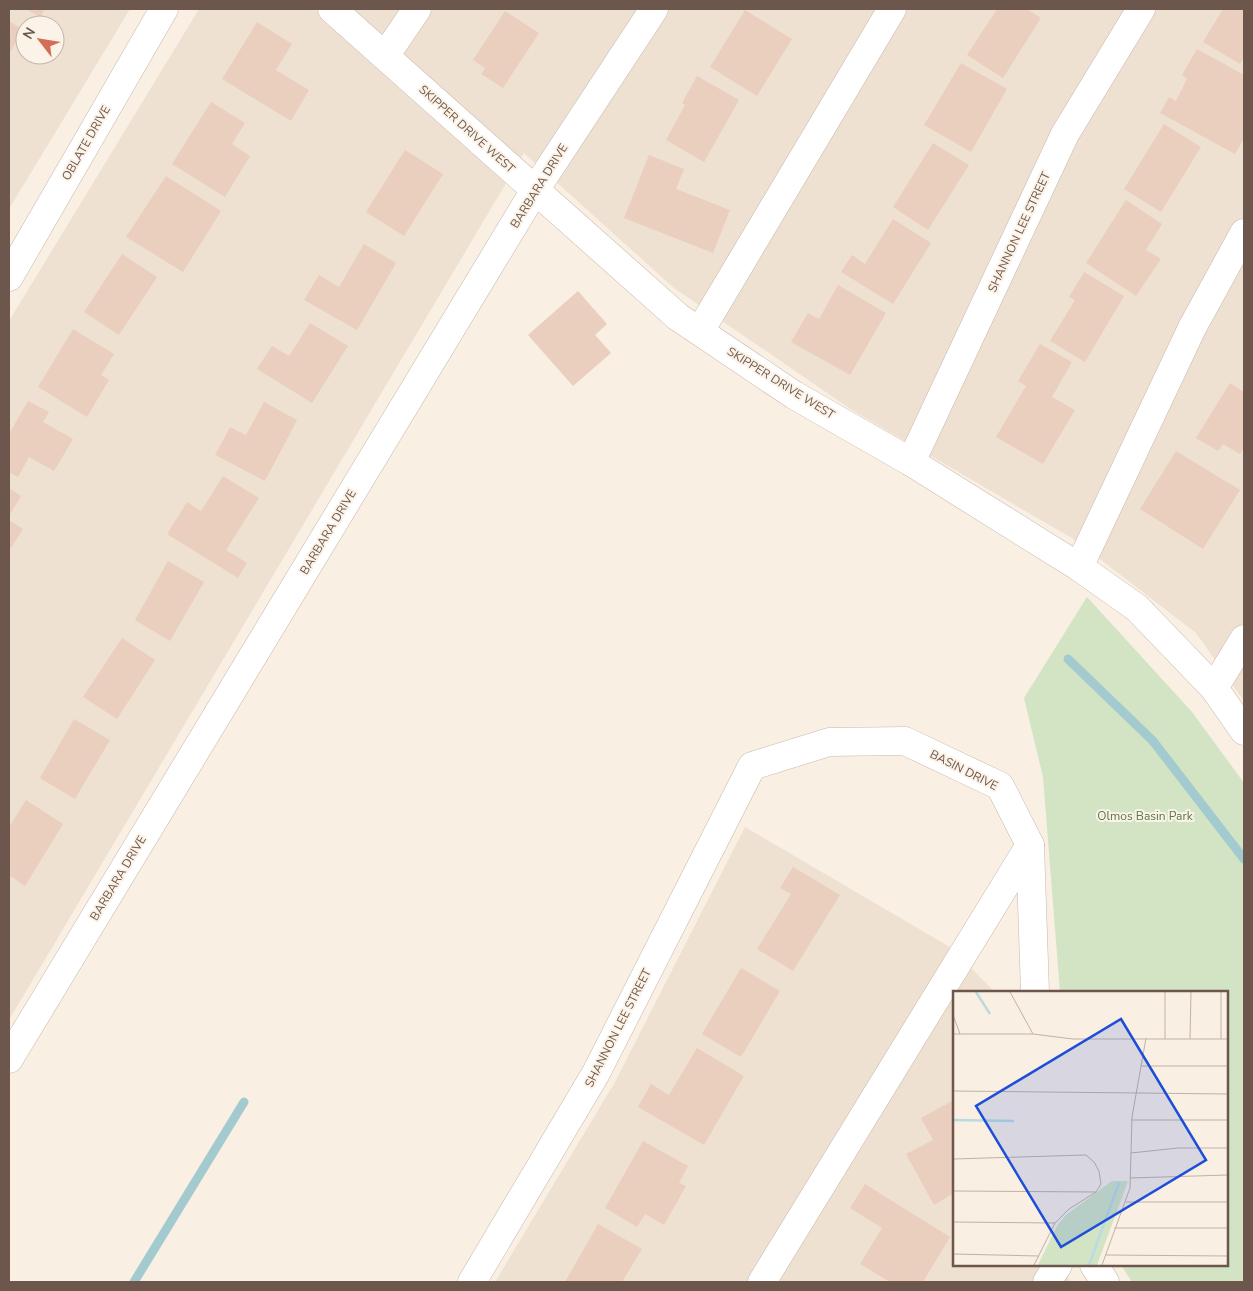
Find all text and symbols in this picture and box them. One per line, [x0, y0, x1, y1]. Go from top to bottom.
north arrow [15, 15, 65, 65]
text: N [18, 24, 40, 43]
street label: SKIPPER DRIVE WEST [416, 82, 519, 177]
street label: OBLATE DRIVE [58, 103, 114, 183]
street label: BARBARA DRIVE [507, 141, 571, 231]
street label: SHANNON LEE STREET [984, 168, 1054, 295]
street label: SKIPPER DRIVE WEST [724, 343, 839, 423]
street label: BARBARA DRIVE [296, 486, 360, 578]
street label: BASIN DRIVE [927, 746, 1001, 794]
park label: Olmos Basin Park [1097, 808, 1194, 824]
street label: BARBARA DRIVE [86, 832, 150, 924]
street label: SHANNON LEE STREET [581, 965, 655, 1090]
inset map [953, 991, 1228, 1266]

